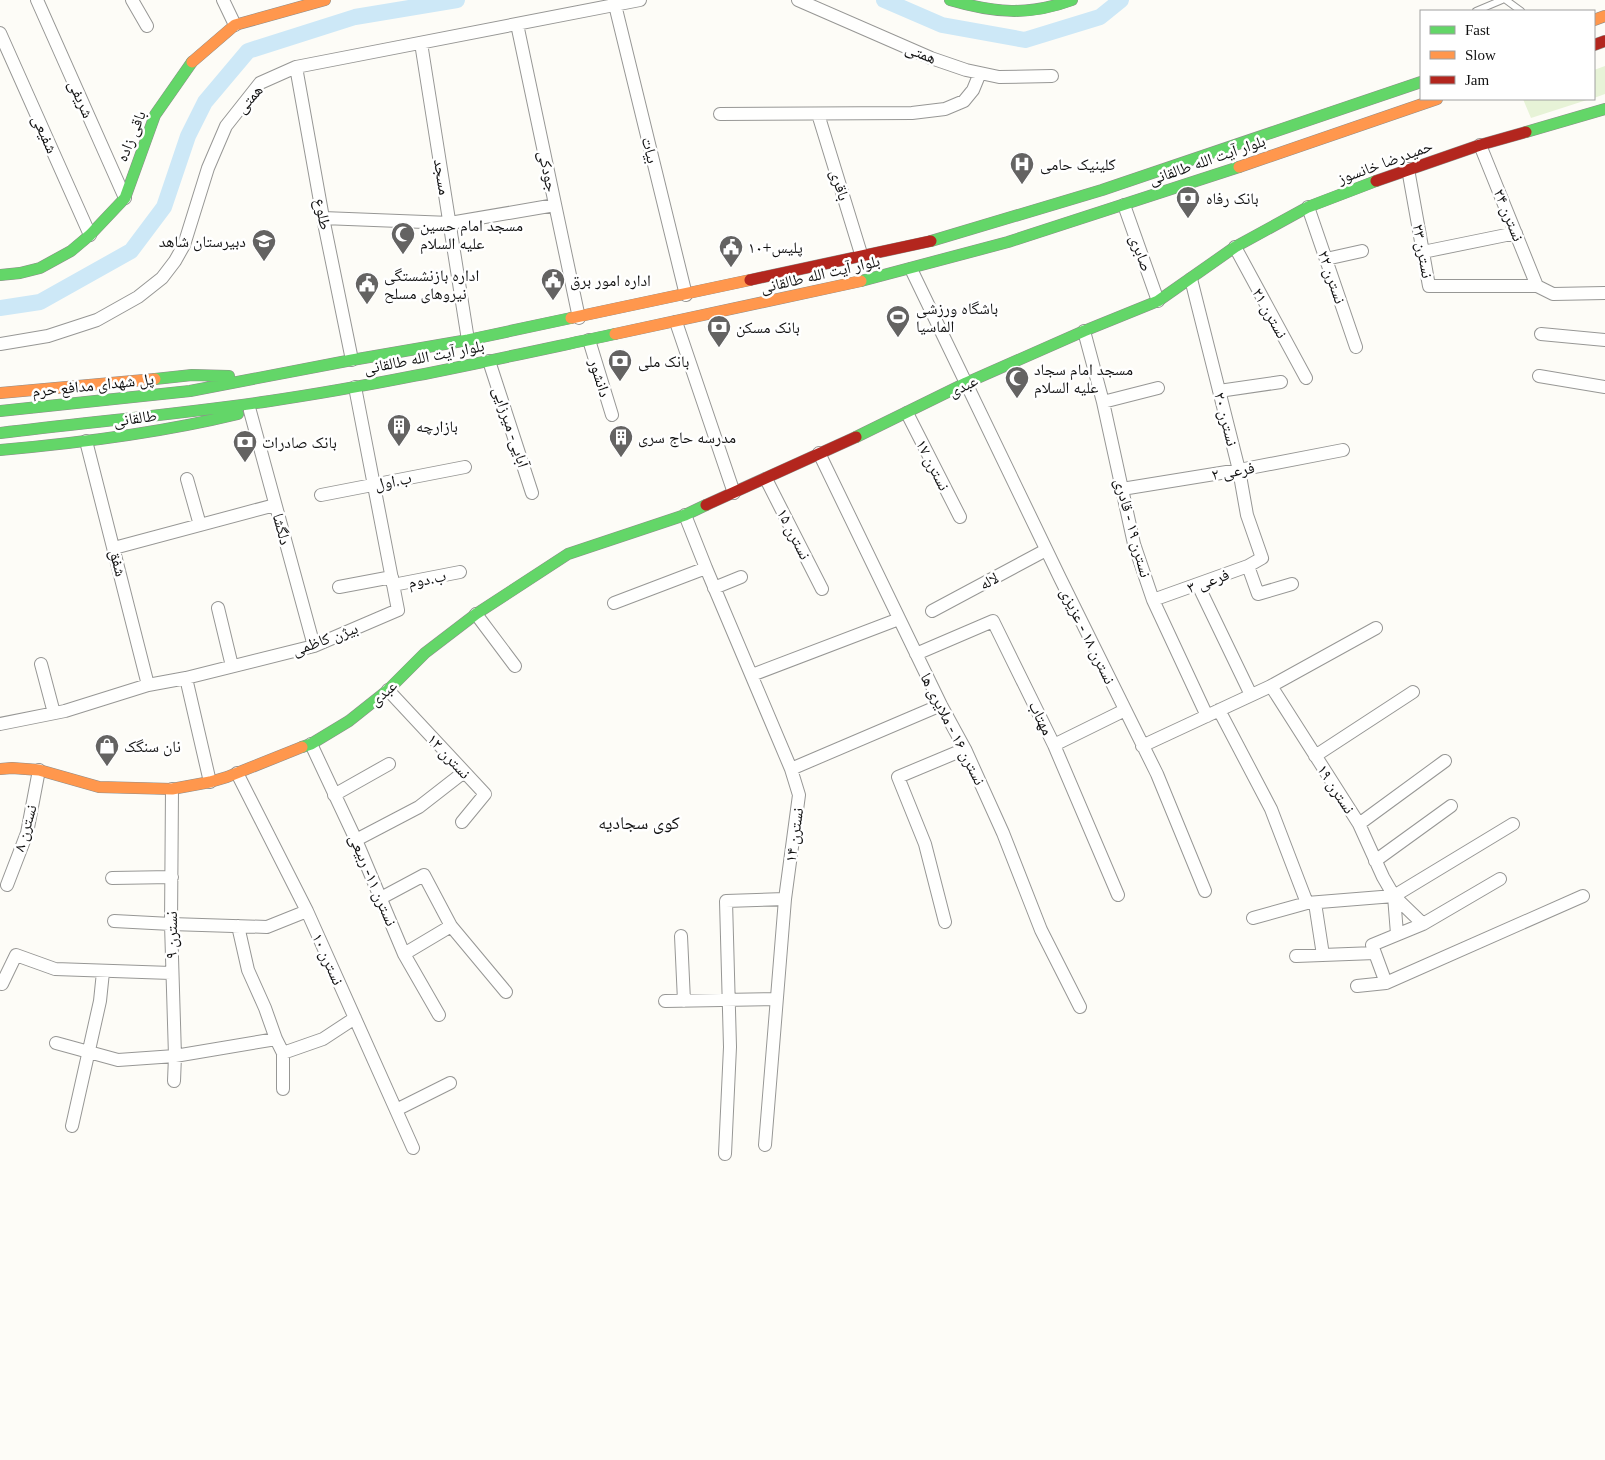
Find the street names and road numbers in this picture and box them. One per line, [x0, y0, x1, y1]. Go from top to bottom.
street label: همتی [902, 39, 939, 69]
street label: شریفی [63, 77, 97, 121]
street label: همتی [232, 82, 267, 118]
street label: باقی زاده [113, 108, 151, 165]
street label: شفیعی [27, 112, 61, 157]
street label: بلوار آیت الله طالقانی [1146, 132, 1268, 190]
street label: بیات [638, 135, 661, 165]
street label: حمیدرضا خانسوز [1334, 137, 1435, 188]
street label: جودکی [533, 149, 561, 194]
street label: مسجد [431, 158, 453, 196]
street label: باقری [825, 167, 853, 203]
street label: نسترن ۲۴ [1489, 186, 1527, 244]
street label: طلوع [310, 197, 334, 232]
street label: نسترن ۲۳ [1408, 222, 1436, 280]
street label: صابری [1125, 233, 1155, 274]
street label: نسترن ۲۲ [1313, 248, 1349, 306]
street label: بلوار آیت الله طالقانی [759, 252, 882, 298]
street label: نسترن ۲۱ [1247, 285, 1291, 342]
street label: بلوار آیت الله طالقانی [362, 337, 486, 379]
street label: دانشور [585, 356, 614, 399]
street label: پل شهدای مدافع حرم [31, 370, 155, 402]
street label: عبدی [946, 372, 981, 402]
street label: آبایی- میرزایی [488, 384, 532, 471]
street label: نسترن ۲۰ [1209, 390, 1241, 448]
street label: طالقانی [112, 407, 158, 431]
street label: نسترن ۱۷ [911, 437, 953, 494]
street label: فرعی ۲ [1210, 459, 1256, 485]
street label: ب.اول [373, 469, 413, 495]
street label: نسترن ۱۹ - قادری [1110, 477, 1154, 580]
street label: نسترن ۱۵ [772, 506, 814, 563]
street label: دلگشا [270, 511, 294, 547]
street label: شفق [105, 548, 130, 579]
street label: فرعی ۳ [1185, 566, 1232, 598]
street label: ب.دوم [407, 567, 448, 593]
street label: لاله [977, 569, 1001, 593]
street label: نسترن ۱۸ - عزیزی [1056, 585, 1119, 688]
street label: بیژن کاظمی [290, 619, 361, 661]
street label: نسترن ۱۶ - ملایری ها [916, 670, 989, 789]
street label: عبدی [366, 677, 401, 711]
street label: مهتاب [1025, 698, 1056, 738]
street label: نسترن ۱۲ [423, 730, 474, 783]
street label: نسترن ۱۹ [1312, 761, 1358, 818]
street label: نسترن ۸ [10, 803, 42, 854]
street label: نسترن ۱۴ [782, 807, 808, 864]
street label: نسترن ۱۱- ربیعی [344, 831, 400, 929]
street label: نسترن ۹ [163, 911, 182, 959]
street label: نسترن ۱۰ [307, 930, 347, 988]

